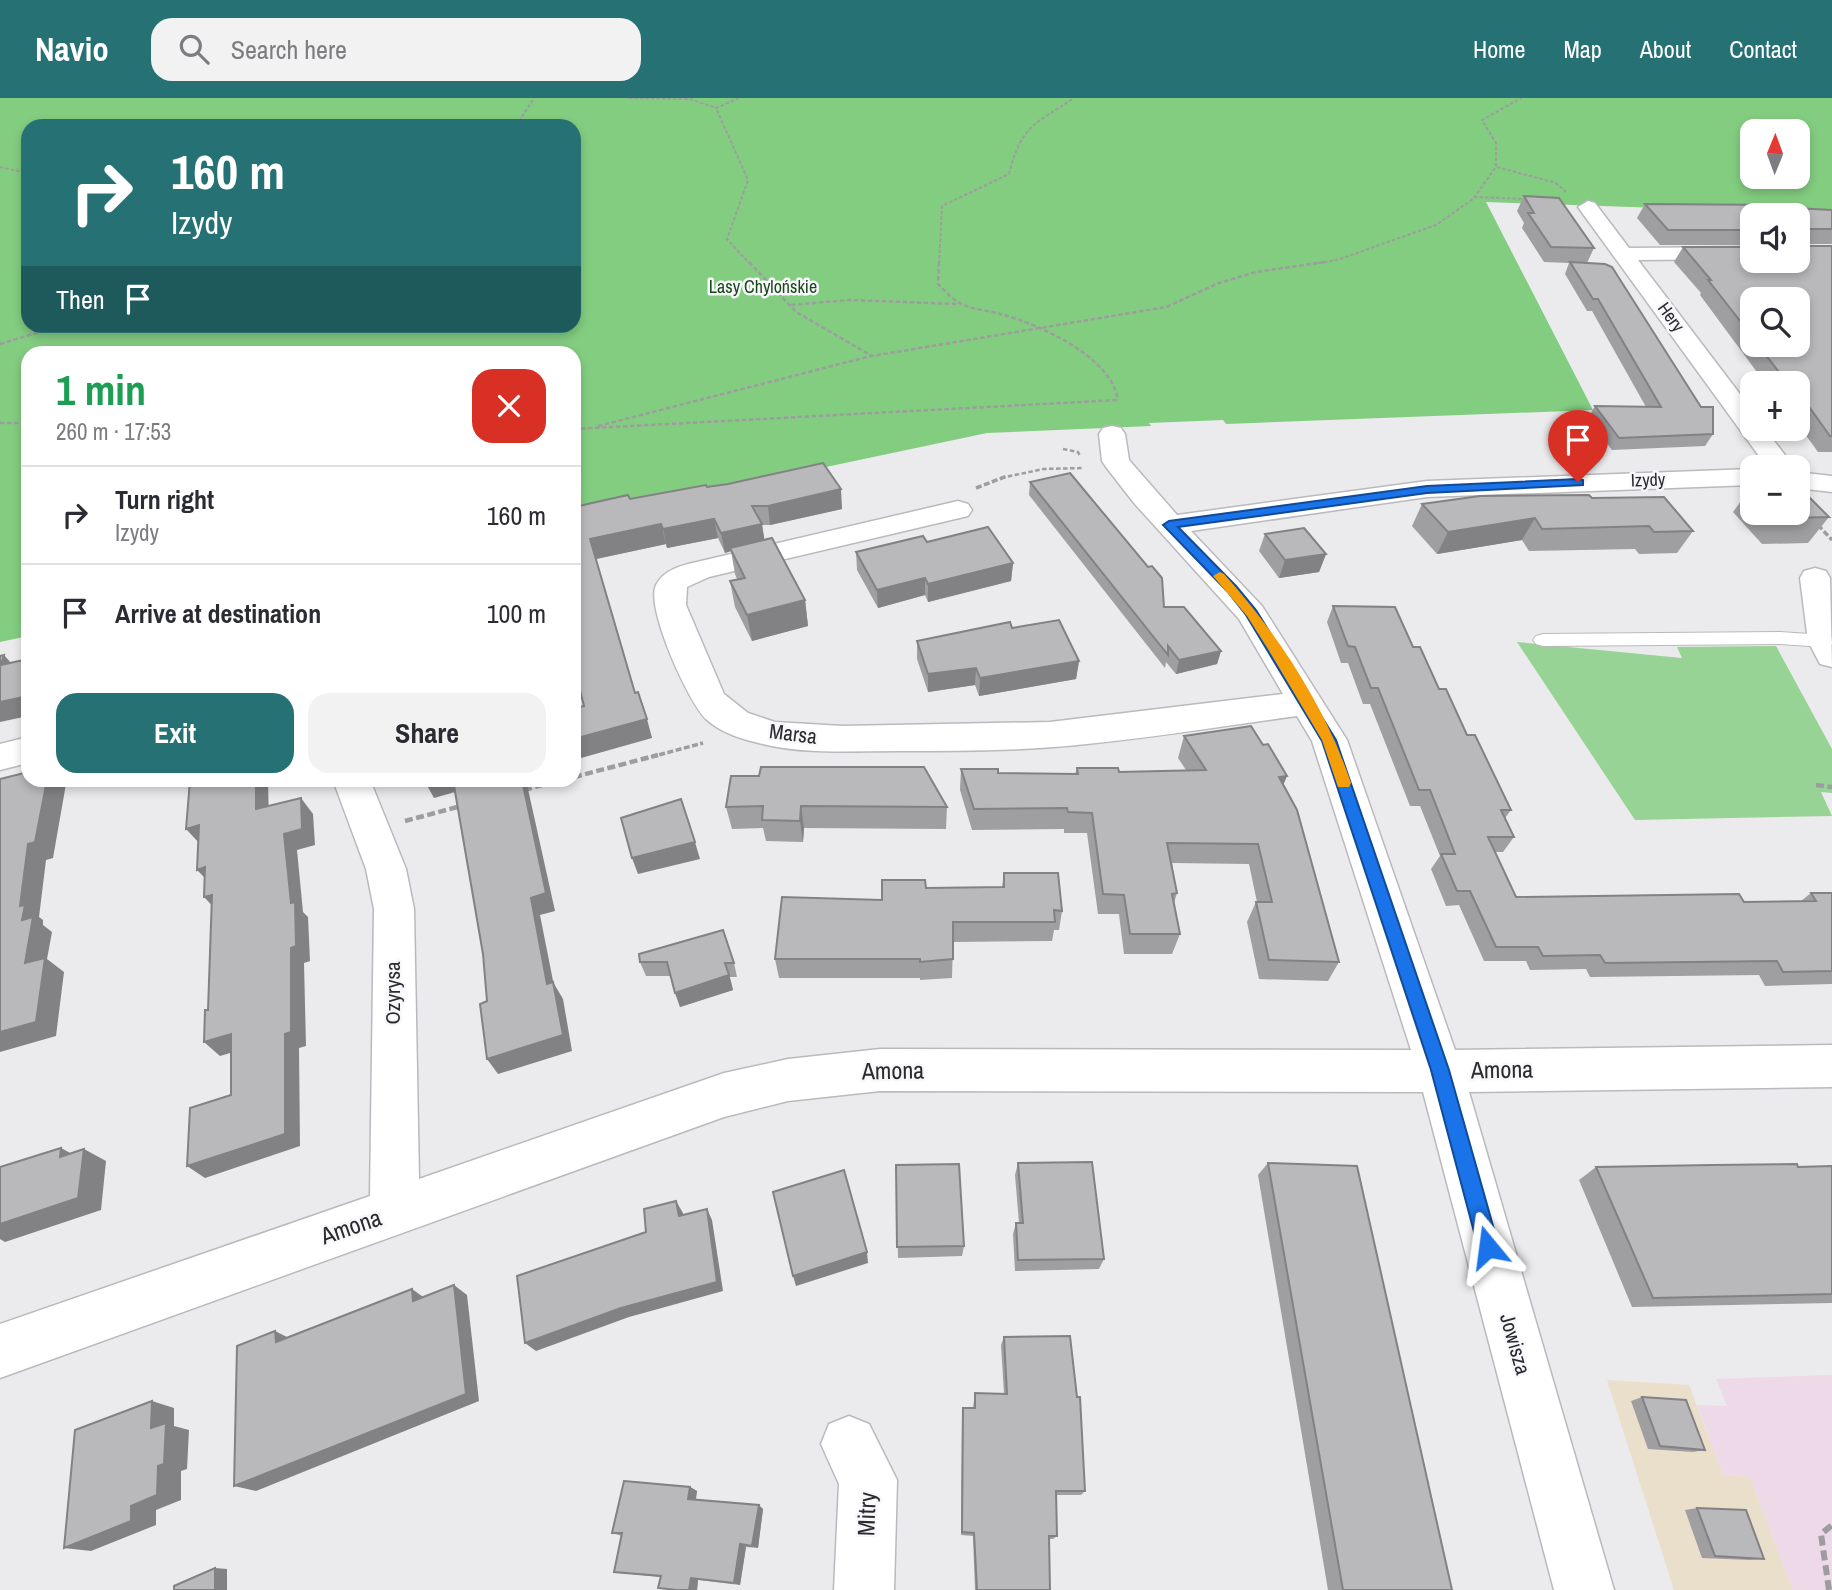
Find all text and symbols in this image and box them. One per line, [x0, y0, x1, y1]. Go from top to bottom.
search box [151, 18, 641, 81]
text: Navio [35, 27, 109, 71]
icon: search [175, 30, 213, 68]
text: Search here [231, 32, 347, 67]
text: Home [1473, 33, 1525, 65]
text: Map [1563, 33, 1602, 65]
text: About [1640, 33, 1691, 65]
text: Contact [1729, 33, 1797, 65]
north arrow [1740, 119, 1810, 189]
map controls [1740, 119, 1810, 525]
text: 160 m [171, 138, 285, 204]
icon: right [56, 147, 147, 238]
text: Izydy [171, 201, 232, 244]
button: sound [1740, 203, 1810, 273]
park label: Lasy Chylońskie [709, 274, 817, 299]
icon: arrive [119, 280, 157, 318]
text: Then [56, 282, 105, 317]
button: search [1740, 287, 1810, 357]
street label: Hery [1652, 297, 1691, 337]
text: 1 min [56, 362, 146, 418]
button: close [472, 369, 546, 443]
button: + [1740, 371, 1810, 441]
pin [1548, 410, 1608, 482]
text: 260 m · 17:53 [56, 416, 171, 447]
icon: arrive [1559, 421, 1597, 459]
button: − [1740, 455, 1810, 525]
street label: Izydy [1630, 466, 1666, 493]
text: Turn right [115, 482, 214, 517]
icon: right [56, 496, 94, 534]
text: 160 m [487, 498, 546, 533]
text: Izydy [115, 517, 159, 548]
icon: arrive [56, 594, 94, 632]
text: Arrive at destination [115, 596, 321, 631]
text: 100 m [487, 596, 546, 631]
button: Exit [56, 693, 294, 773]
button: Share [308, 693, 546, 773]
street label: Marsa [768, 716, 819, 751]
street label: Ozyrysa [378, 961, 407, 1025]
street label: Amona [1470, 1052, 1533, 1086]
street label: Amona [861, 1053, 924, 1087]
street label: Amona [315, 1201, 385, 1252]
position arrow [1451, 1210, 1525, 1284]
street label: Jowisza [1493, 1310, 1538, 1378]
street label: Mitry [849, 1491, 883, 1536]

